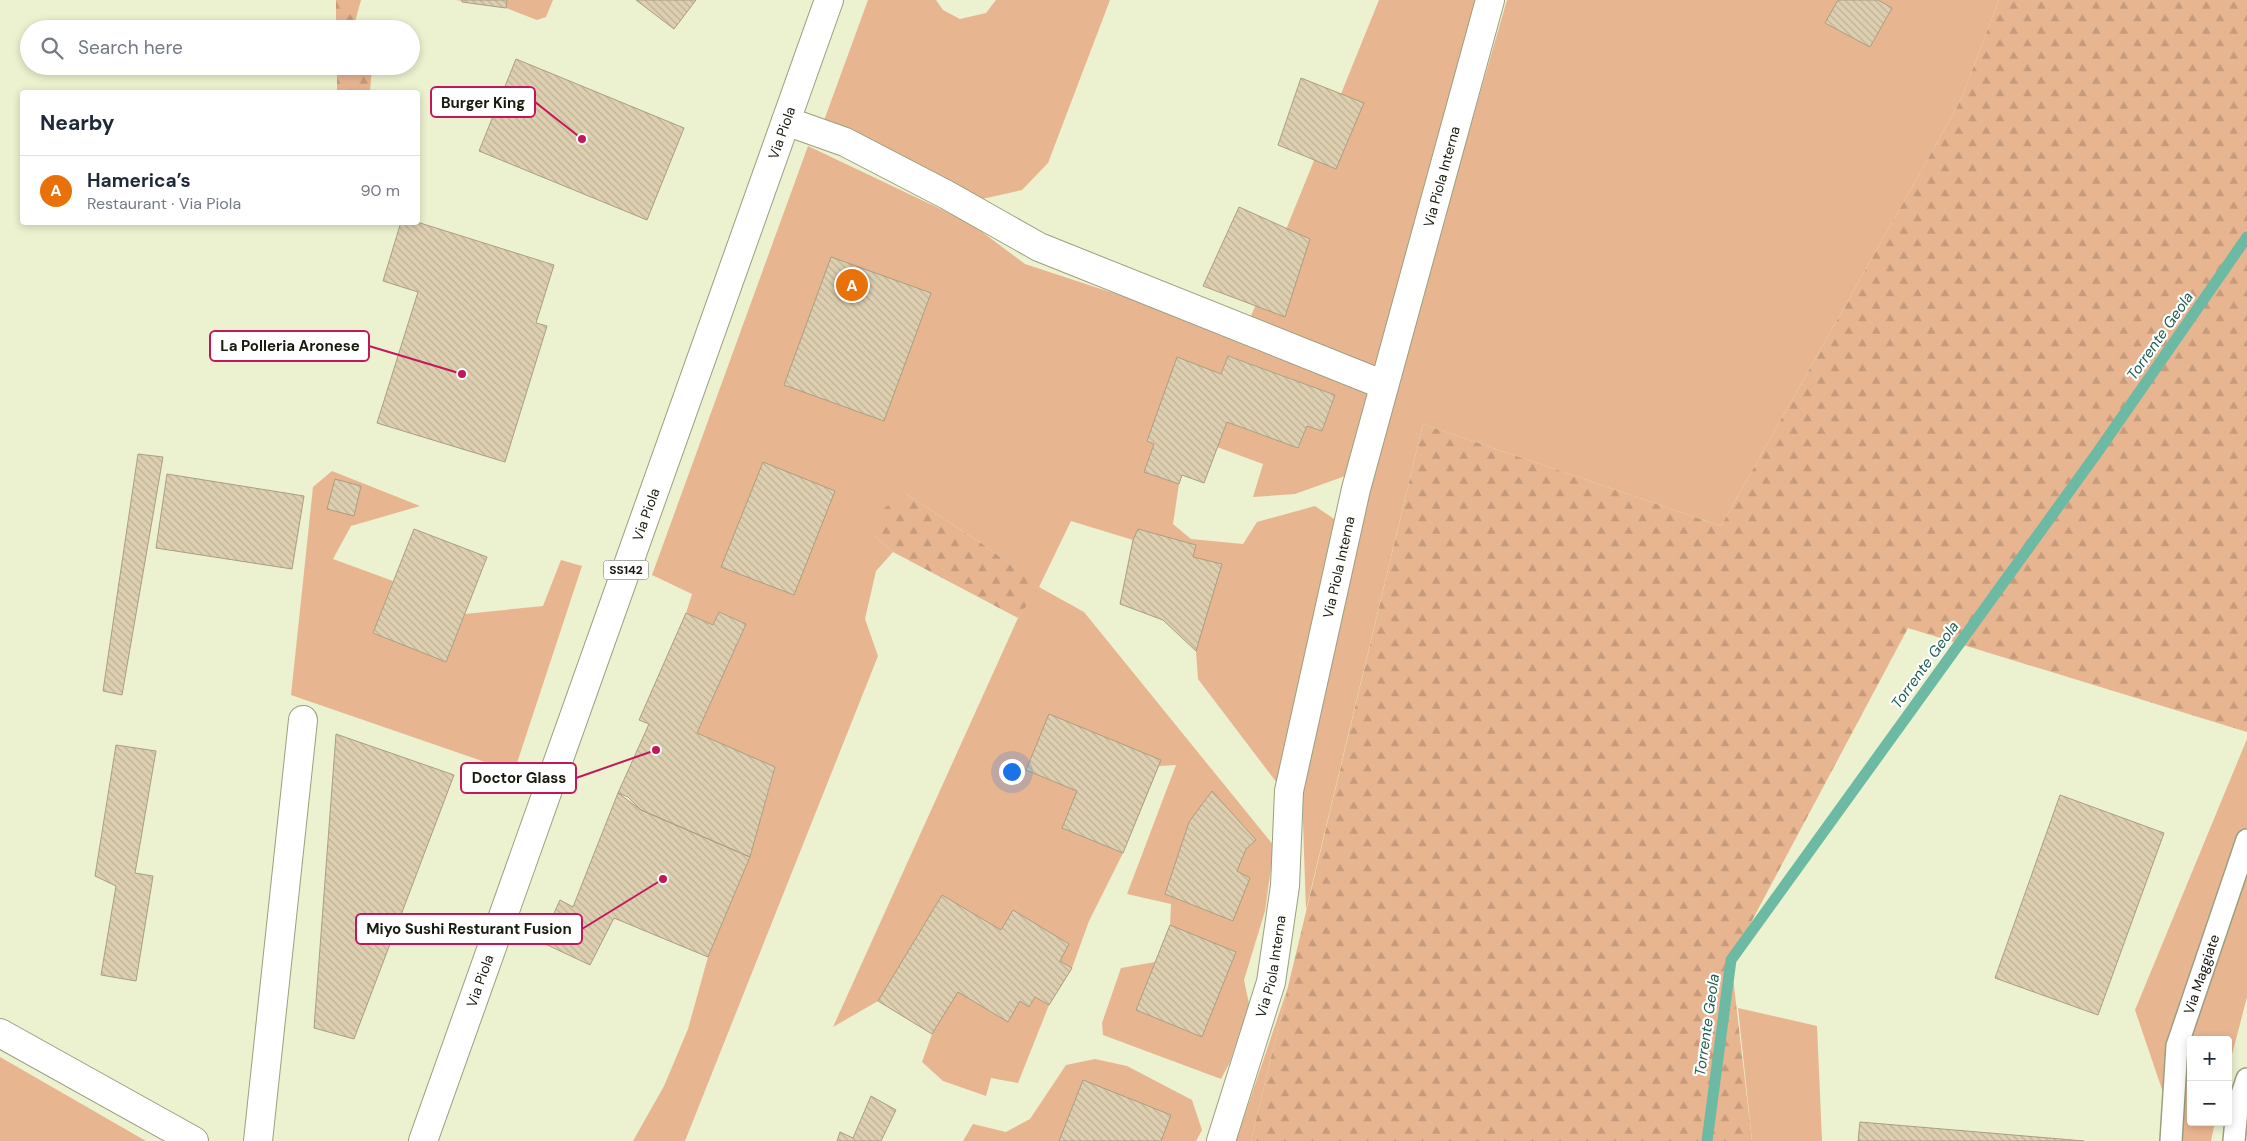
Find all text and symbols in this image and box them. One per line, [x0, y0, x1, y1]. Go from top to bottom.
search box [20, 20, 420, 75]
icon: search [38, 34, 66, 62]
text: Search here [78, 35, 183, 60]
callout: Burger King [431, 87, 535, 117]
text: Burger King [441, 93, 525, 113]
street label: Via Piola [764, 104, 799, 162]
text: Nearby [40, 109, 114, 137]
street label: Via Piola Interna [1419, 124, 1464, 229]
text: Hamerica’s [87, 168, 191, 193]
text: A [50, 180, 62, 201]
text: 90 m [360, 180, 400, 201]
text: Restaurant · Via Piola [87, 193, 241, 214]
pin: A [836, 266, 868, 304]
water label: Torrente Geola [2122, 288, 2198, 384]
callout: La Polleria Aronese [210, 331, 369, 361]
text: La Polleria Aronese [220, 336, 360, 356]
street label: Via Piola [628, 486, 664, 543]
street label: Via Piola Interna [1319, 515, 1359, 620]
road number: SS142 [604, 560, 648, 580]
water label: Torrente Geola [1887, 617, 1963, 713]
your location [999, 759, 1025, 785]
callout: Doctor Glass [461, 763, 576, 793]
text: Doctor Glass [472, 768, 566, 788]
callout: Miyo Sushi Resturant Fusion [356, 914, 582, 944]
street label: Via Piola Interna [1251, 914, 1290, 1020]
text: Miyo Sushi Resturant Fusion [366, 919, 572, 939]
street label: Via Maggiate [2179, 932, 2223, 1016]
street label: Via Piola [462, 952, 498, 1010]
water label: Torrente Geola [1690, 972, 1724, 1078]
map controls [2187, 1036, 2232, 1126]
button: + [2187, 1036, 2232, 1081]
button: − [2187, 1081, 2232, 1126]

